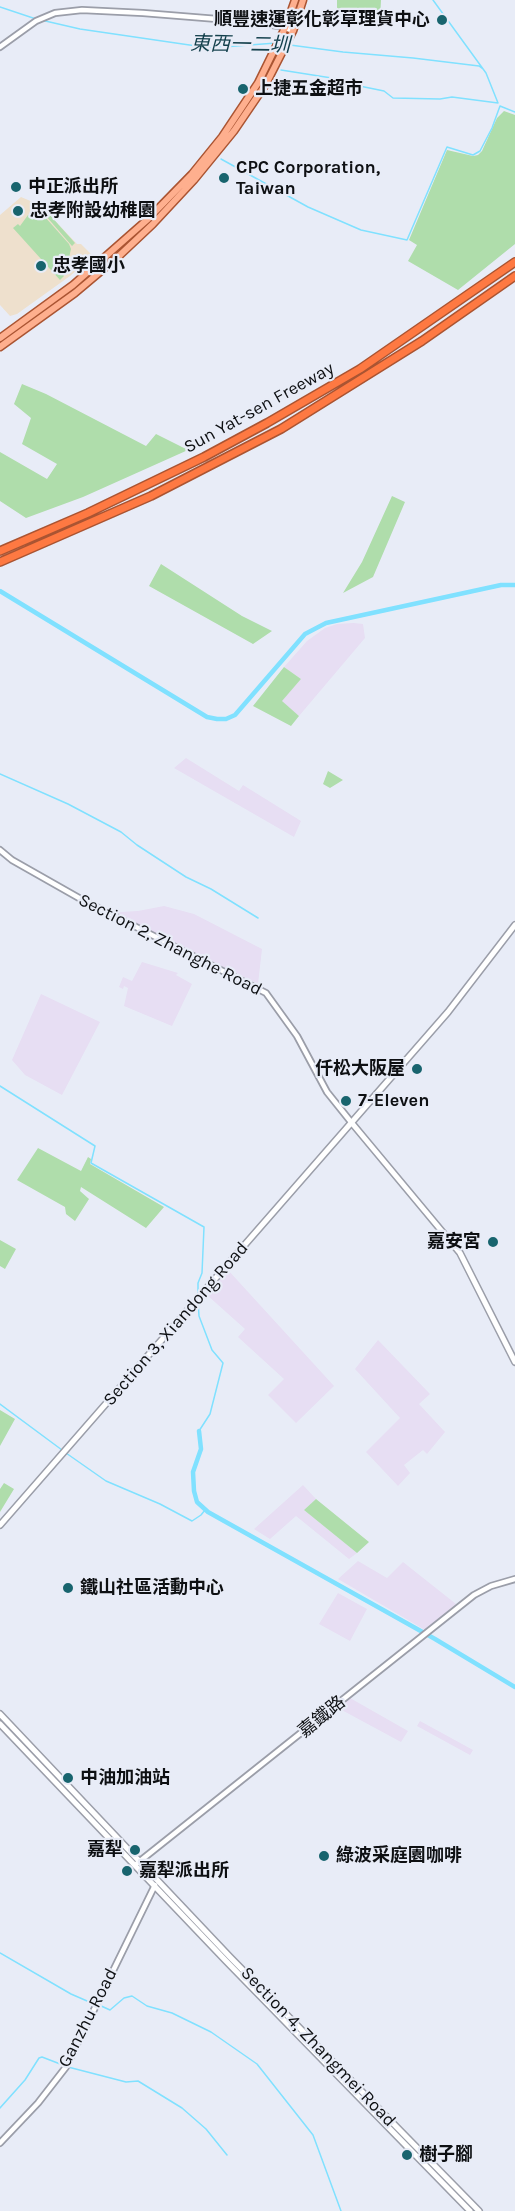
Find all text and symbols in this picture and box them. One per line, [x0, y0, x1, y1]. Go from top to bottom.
place label: 順豐速運彰化彰草理貨中心 [214, 9, 430, 31]
marker: 順豐速運彰化彰草理貨中心 [435, 13, 449, 27]
water label: 東西一二圳 [190, 32, 290, 58]
place label: 上捷五金超市 [255, 78, 363, 100]
marker: 上捷五金超市 [236, 82, 250, 96]
place label: CPC Corporation, Taiwan [236, 157, 380, 200]
marker: CPC Corporation, Taiwan [217, 171, 231, 185]
place label: 中正派出所 [28, 176, 118, 198]
marker: 中正派出所 [9, 180, 23, 194]
place label: 忠孝附設幼稚園 [30, 200, 156, 222]
marker: 忠孝附設幼稚園 [11, 204, 25, 218]
place label: 忠孝國小 [53, 255, 125, 277]
marker: 忠孝國小 [34, 259, 48, 273]
street label: Sun Yat-sen Freeway [180, 358, 338, 458]
street label: Section 2, Zhanghe Road [75, 889, 265, 1001]
place label: 仟松大阪屋 [315, 1058, 405, 1080]
marker: 仟松大阪屋 [410, 1062, 424, 1076]
place label: 7-Eleven [358, 1090, 429, 1112]
marker: 7-Eleven [339, 1094, 353, 1108]
place label: 嘉安宮 [427, 1231, 481, 1253]
marker: 嘉安宮 [486, 1235, 500, 1249]
street label: Section 3, Xiandong Road [99, 1238, 253, 1410]
place label: 鐵山社區活動中心 [80, 1577, 224, 1599]
marker: 鐵山社區活動中心 [61, 1581, 75, 1595]
street label: 嘉鐵路 [294, 1692, 350, 1742]
place label: 中油加油站 [80, 1767, 170, 1789]
marker: 中油加油站 [61, 1771, 75, 1785]
place label: 嘉犁 [87, 1839, 123, 1861]
marker: 嘉犁 [128, 1843, 142, 1857]
place label: 綠波采庭園咖啡 [336, 1845, 462, 1867]
marker: 綠波采庭園咖啡 [317, 1849, 331, 1863]
place label: 嘉犁派出所 [139, 1860, 229, 1882]
marker: 嘉犁派出所 [120, 1864, 134, 1878]
street label: Section 4, Zhangmei Road [236, 1962, 400, 2132]
street label: Ganzhu Road [54, 1965, 122, 2071]
place label: 樹子腳 [419, 2144, 473, 2166]
marker: 樹子腳 [400, 2148, 414, 2162]

